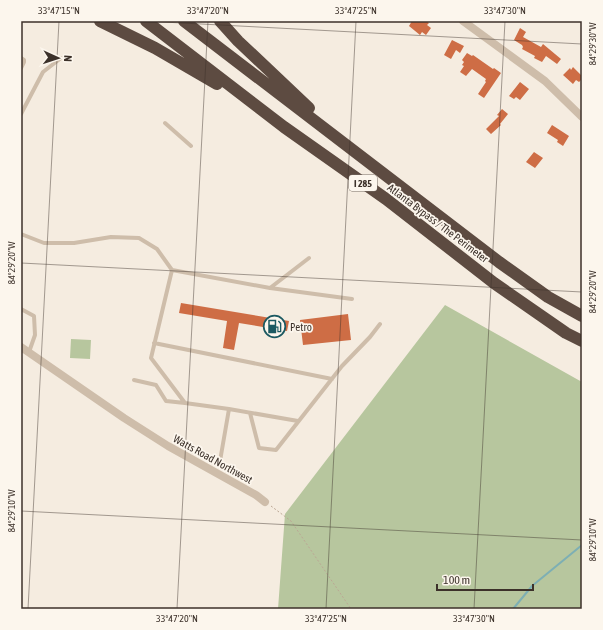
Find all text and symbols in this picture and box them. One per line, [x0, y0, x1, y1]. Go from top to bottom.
text: 33°47'15"N [38, 5, 80, 16]
text: 33°47'20"N [187, 5, 229, 16]
text: 33°47'25"N [335, 5, 377, 16]
text: 33°47'30"N [484, 5, 526, 16]
text: 84°29'30"W [587, 22, 598, 66]
north arrow [38, 38, 78, 78]
text: N [62, 55, 74, 62]
road number: I 285 [349, 175, 377, 191]
street label: Atlanta Bypass / The Perimeter [385, 181, 491, 265]
text: 84°29'20"W [6, 241, 17, 285]
text: 84°29'20"W [587, 270, 598, 314]
fuel station icon: Petro [262, 314, 288, 340]
place label: Petro [290, 321, 312, 333]
street label: Watts Road Northwest [171, 432, 255, 486]
text: 84°29'10"W [6, 489, 17, 533]
text: 84°29'10"W [587, 518, 598, 562]
scale bar [437, 566, 533, 592]
text: 100 m [443, 573, 470, 587]
text: 33°47'20"N [156, 613, 198, 624]
text: 33°47'25"N [305, 613, 347, 624]
text: 33°47'30"N [453, 613, 495, 624]

